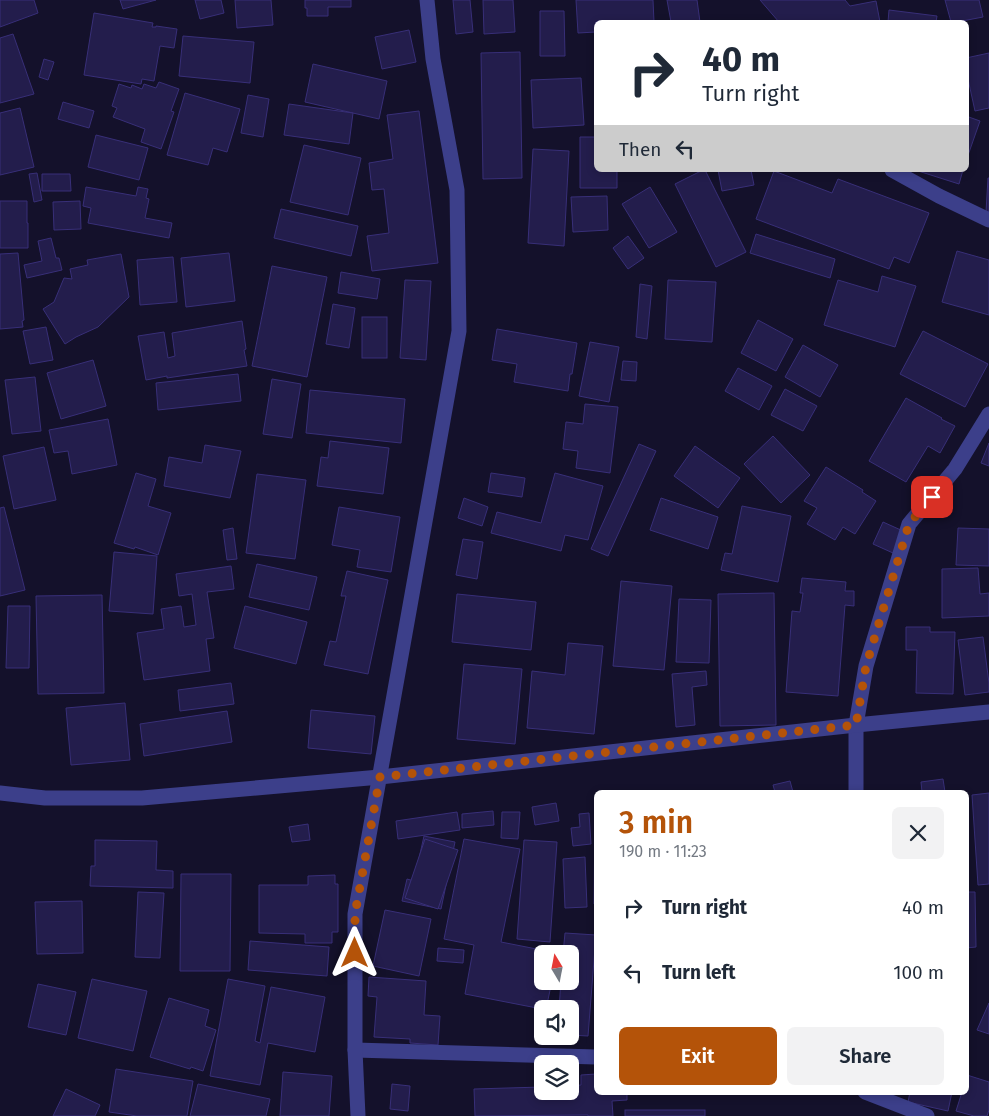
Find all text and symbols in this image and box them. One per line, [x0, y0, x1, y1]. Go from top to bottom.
text: 40 m [702, 38, 780, 80]
icon: right [619, 40, 684, 105]
text: Turn right [702, 80, 799, 107]
icon: left [671, 135, 699, 163]
text: Then [619, 138, 661, 161]
pin [911, 476, 953, 518]
icon: arrive [918, 483, 946, 511]
text: 3 min [619, 805, 693, 841]
button: close [892, 807, 944, 859]
text: 190 m · 11:23 [619, 842, 707, 861]
icon: right [619, 894, 647, 922]
text: Turn right [662, 896, 747, 919]
text: 40 m [902, 896, 944, 919]
position arrow [328, 926, 380, 978]
north arrow [534, 945, 579, 990]
map controls [534, 945, 579, 1100]
icon: left [619, 959, 647, 987]
text: Turn left [662, 961, 736, 984]
text: 100 m [893, 961, 944, 984]
button: sound [534, 1000, 579, 1045]
button: Exit [619, 1027, 777, 1085]
button: Share [787, 1027, 944, 1085]
button: layers [534, 1055, 579, 1100]

